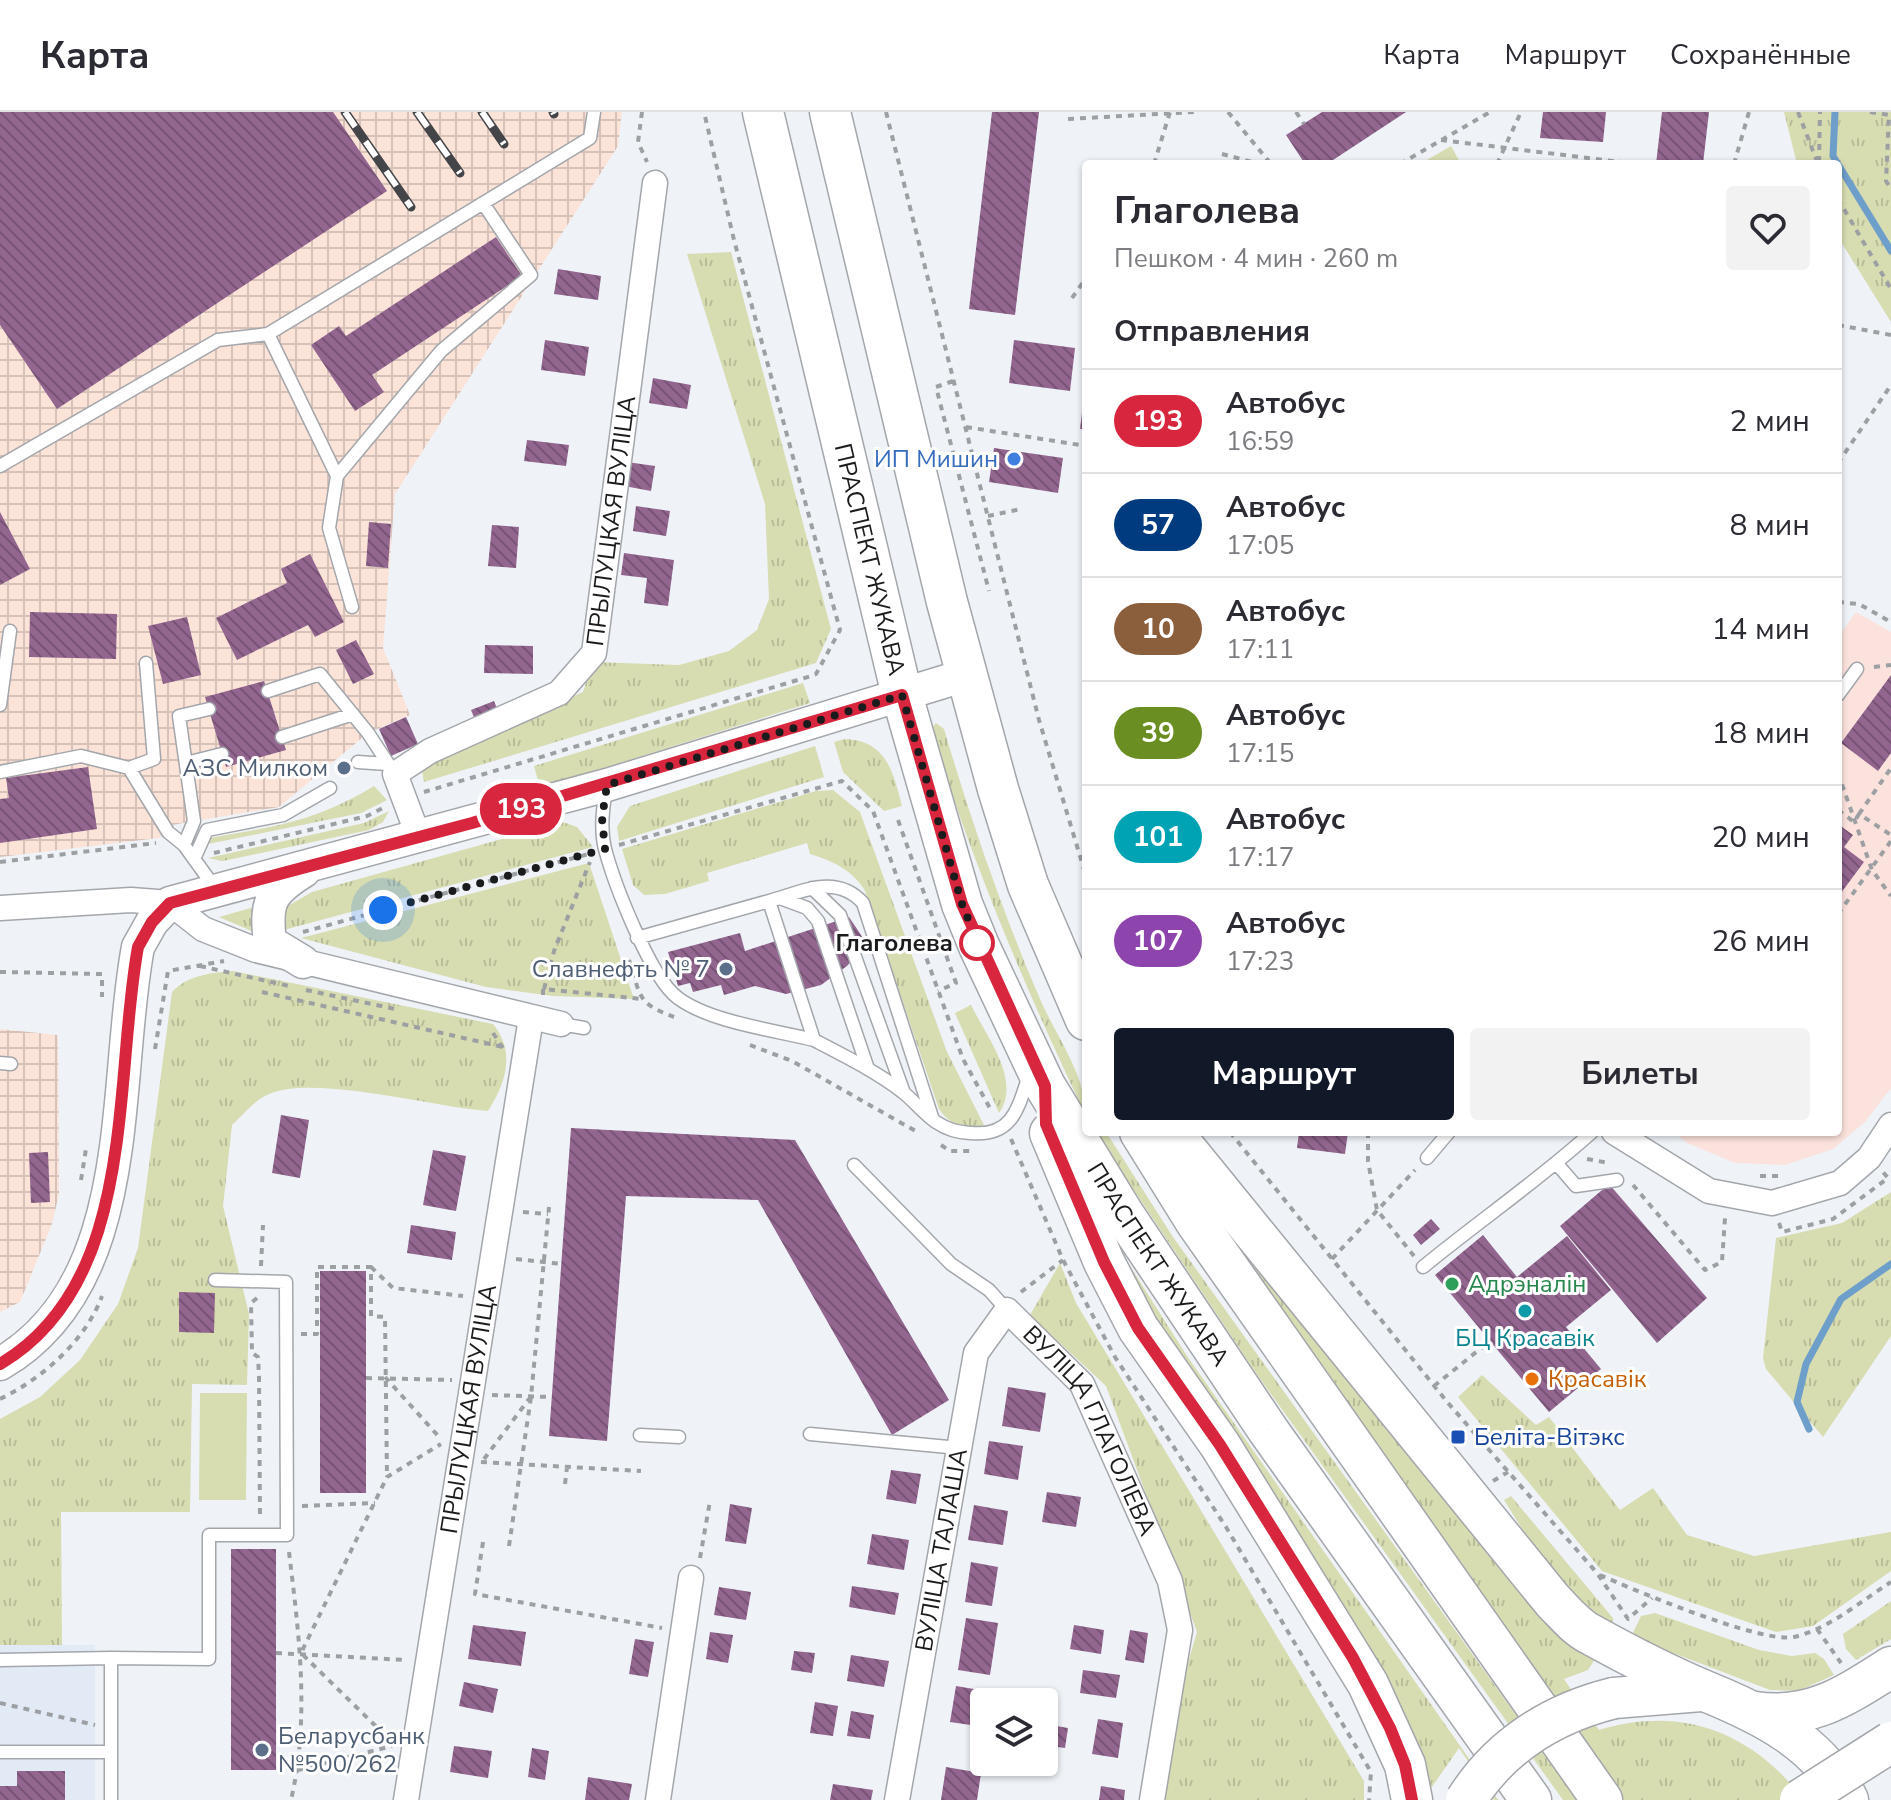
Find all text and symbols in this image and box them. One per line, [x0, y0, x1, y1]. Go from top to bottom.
text: Карта [40, 30, 150, 81]
text: Карта [1383, 36, 1460, 74]
text: Маршрут [1504, 36, 1626, 74]
text: Сохранённые [1670, 36, 1851, 74]
text: Глаголева [1114, 185, 1300, 236]
button: heart [1726, 186, 1810, 270]
text: Пешком · 4 мин · 260 m [1114, 241, 1398, 276]
text: Отправления [1114, 311, 1310, 352]
text: Автобус [1226, 383, 1345, 424]
street label: ПРЫЛУЦКАЯ ВУЛІЦА [579, 393, 643, 648]
text: 2 мин [1729, 401, 1810, 442]
text: 193 [1133, 402, 1183, 440]
text: 16:59 [1226, 424, 1294, 459]
street label: ПРАСПЕКТ ЖУКАВА [827, 440, 913, 679]
place label: ИП Мишин [874, 443, 998, 475]
marker: ИП Мишин [1005, 450, 1023, 468]
text: Автобус [1226, 487, 1345, 528]
text: 8 мин [1729, 505, 1810, 546]
text: 57 [1141, 506, 1175, 544]
text: 17:05 [1226, 528, 1294, 563]
text: Автобус [1226, 591, 1345, 632]
text: 14 мин [1711, 609, 1810, 650]
text: 10 [1141, 610, 1175, 648]
text: 17:11 [1226, 632, 1294, 667]
text: Автобус [1226, 695, 1345, 736]
text: 18 мин [1711, 713, 1810, 754]
text: 39 [1141, 714, 1175, 752]
text: 17:15 [1226, 736, 1294, 771]
place label: АЗС Милком [182, 752, 328, 784]
marker: АЗС Милком [335, 759, 353, 777]
line badge: 193 [475, 783, 567, 835]
text: 193 [496, 790, 546, 828]
text: Автобус [1226, 799, 1345, 840]
text: 20 мин [1711, 817, 1810, 858]
text: 101 [1133, 818, 1183, 856]
text: 17:17 [1226, 840, 1294, 875]
your location [363, 890, 403, 930]
text: Автобус [1226, 903, 1345, 944]
text: 26 мин [1711, 921, 1810, 962]
text: 107 [1133, 922, 1183, 960]
marker: Глаголева [960, 926, 994, 960]
place label: Глаголева [835, 927, 953, 959]
text: 17:23 [1226, 944, 1294, 979]
place label: Славнефть № 7 [532, 953, 710, 985]
marker: Славнефть № 7 [717, 960, 735, 978]
button: Маршрут [1114, 1028, 1454, 1120]
button: Билеты [1470, 1028, 1810, 1120]
street label: ПРАСПЕКТ ЖУКАВА [1080, 1156, 1237, 1373]
place label: Адрэналін [1468, 1268, 1586, 1300]
marker: Адрэналін [1443, 1275, 1461, 1293]
street label: ПРЫЛУЦКАЯ ВУЛІЦА [433, 1281, 504, 1536]
marker: БЦ Красавік [1516, 1302, 1534, 1320]
street label: ВУЛІЦА ГЛАГОЛЕВА [1016, 1318, 1164, 1541]
place label: БЦ Красавік [1455, 1322, 1595, 1354]
place label: Красавік [1548, 1363, 1647, 1395]
marker: Красавік [1523, 1370, 1541, 1388]
place label: Беліта-Вітэкс [1474, 1421, 1625, 1453]
marker: Беліта-Вітэкс [1449, 1428, 1467, 1446]
street label: ВУЛІЦА ТАЛАША [908, 1445, 975, 1654]
map controls [970, 1688, 1058, 1776]
button: layers [970, 1688, 1058, 1776]
place label: Беларусбанк №500/262 [278, 1720, 425, 1780]
marker: Беларусбанк №500/262 [253, 1741, 271, 1759]

